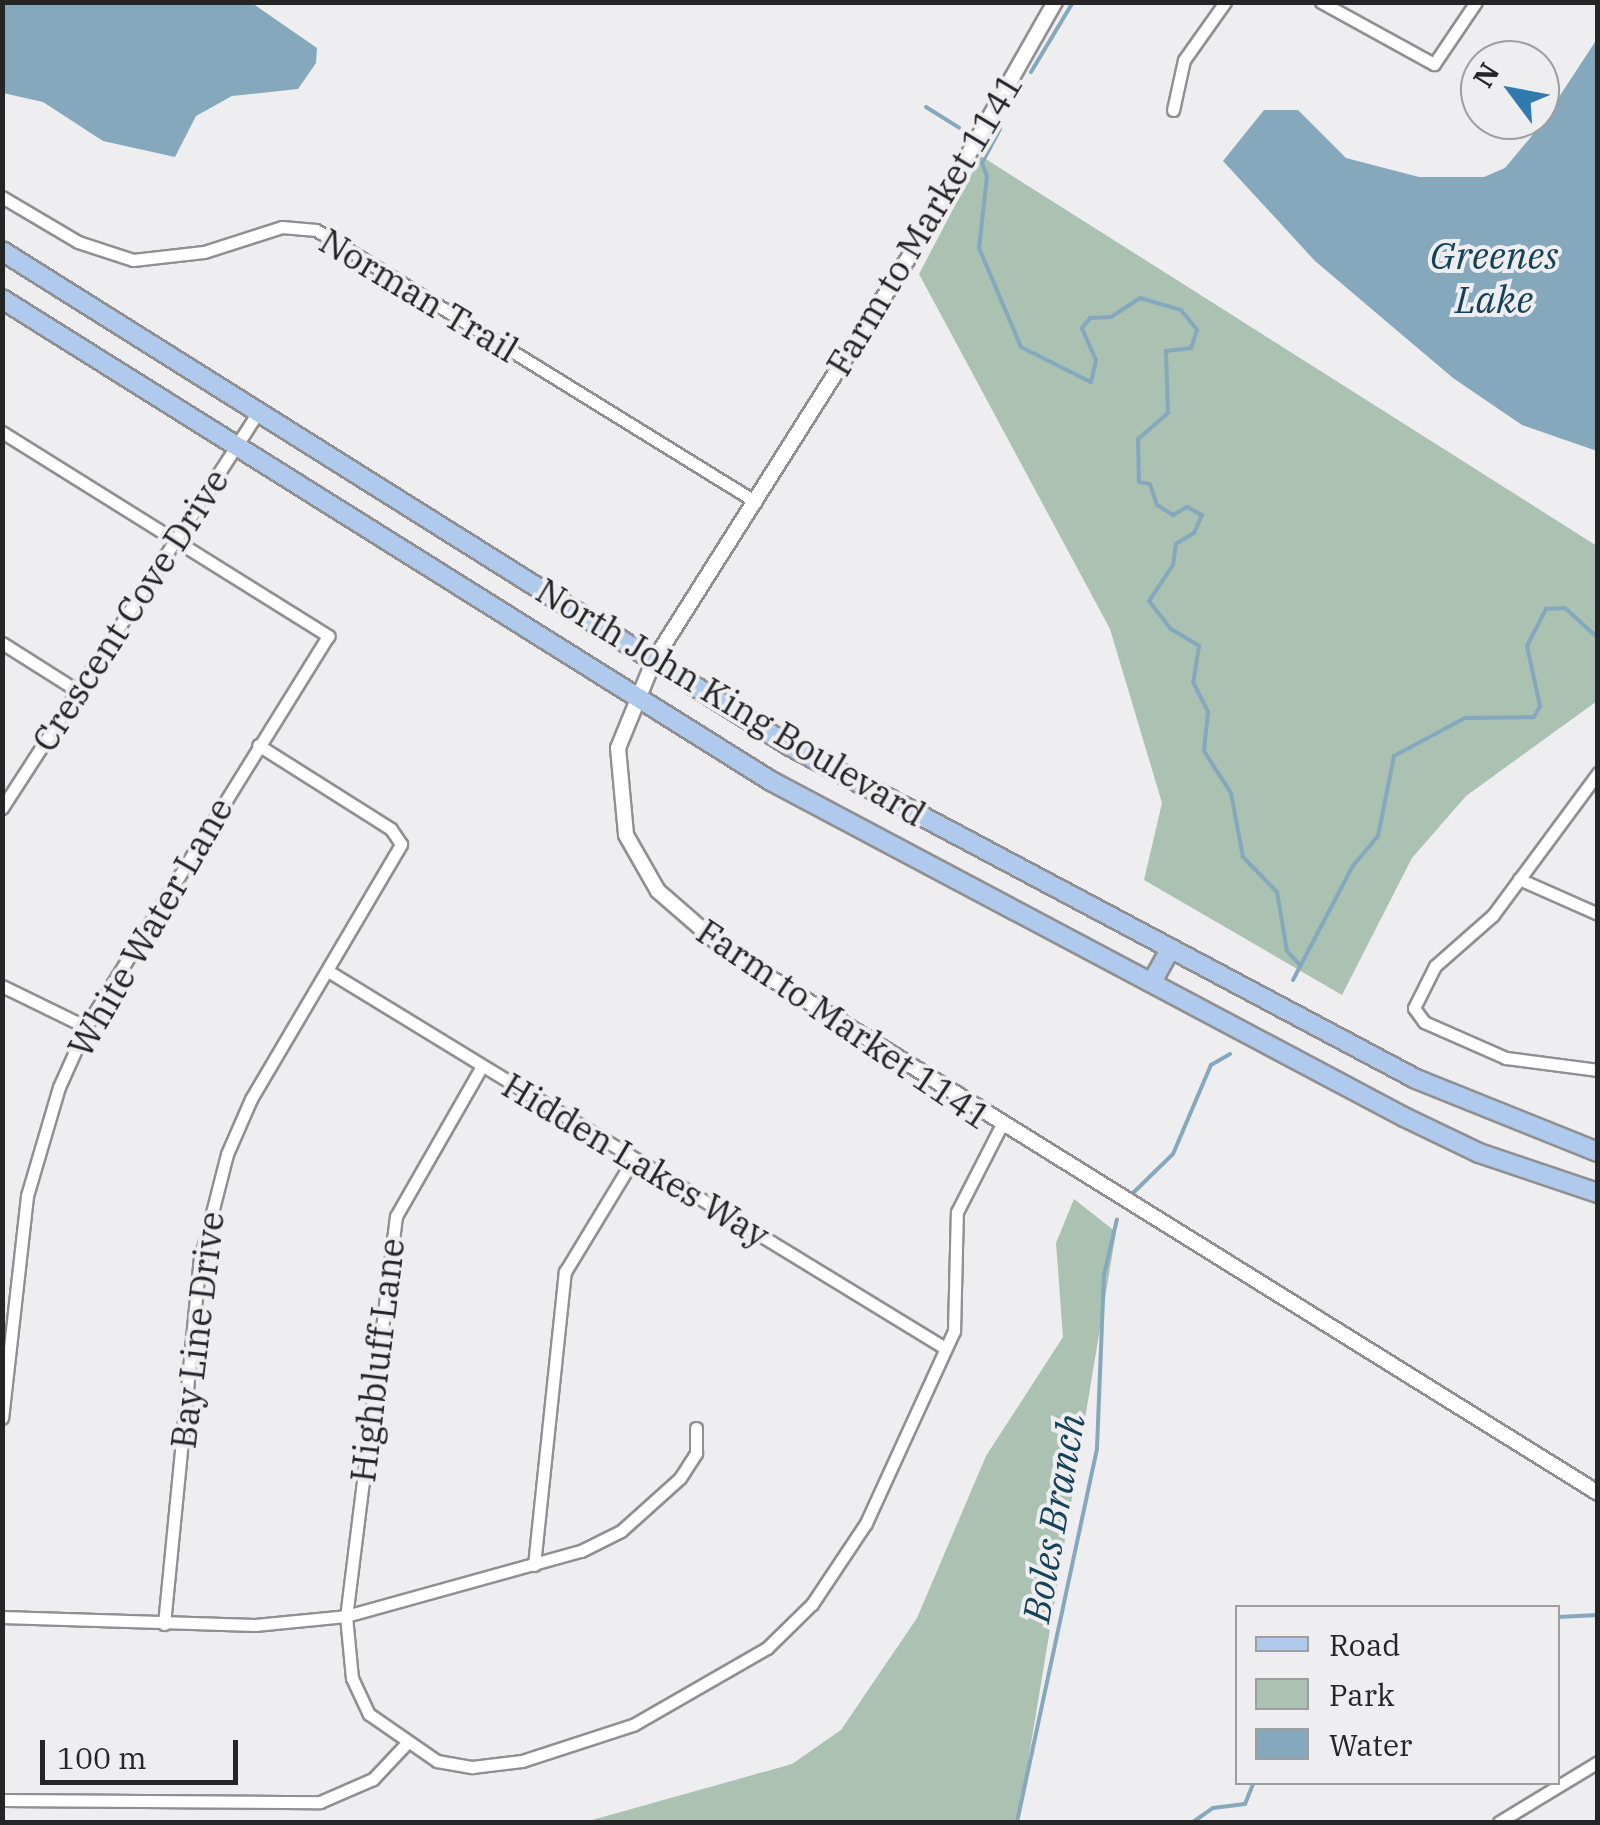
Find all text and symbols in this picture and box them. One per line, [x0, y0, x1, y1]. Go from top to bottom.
north arrow [1460, 40, 1560, 140]
text: N [1464, 56, 1507, 94]
street label: Farm to Market 1141 [817, 65, 1031, 383]
street label: Norman Trail [312, 219, 526, 371]
water label: Greenes Lake [1430, 232, 1558, 322]
street label: Crescent Cove Drive [23, 461, 237, 759]
street label: North John King Boulevard [529, 569, 933, 835]
street label: White Water Lane [59, 790, 241, 1064]
street label: Farm to Market 1141 [689, 910, 999, 1138]
street label: Hidden Lakes Way [495, 1064, 777, 1256]
street label: Bay Line Drive [162, 1209, 232, 1451]
street label: Highbluff Lane [341, 1236, 413, 1484]
water label: Boles Branch [1012, 1410, 1094, 1626]
legend [1235, 1605, 1560, 1785]
text: Road [1329, 1625, 1401, 1664]
text: Park [1329, 1675, 1395, 1714]
scale bar [45, 1720, 242, 1782]
text: Water [1329, 1725, 1412, 1764]
text: 100 m [57, 1738, 147, 1777]

